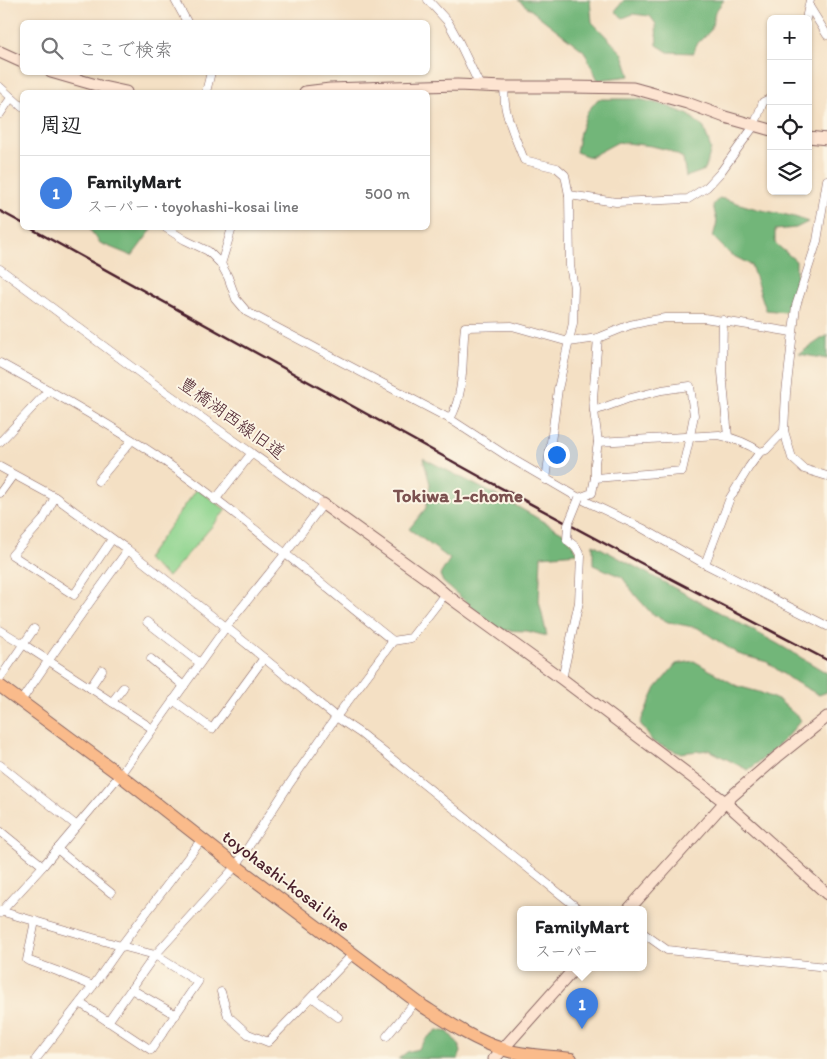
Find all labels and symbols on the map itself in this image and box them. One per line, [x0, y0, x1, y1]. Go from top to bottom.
street label: 豊橋湖西線旧道 [175, 372, 289, 464]
your location [544, 442, 570, 468]
district label: Tokiwa 1-chome [392, 484, 523, 507]
street label: toyohashi-kosai line [218, 826, 354, 936]
pin: 1 [566, 988, 598, 1029]

